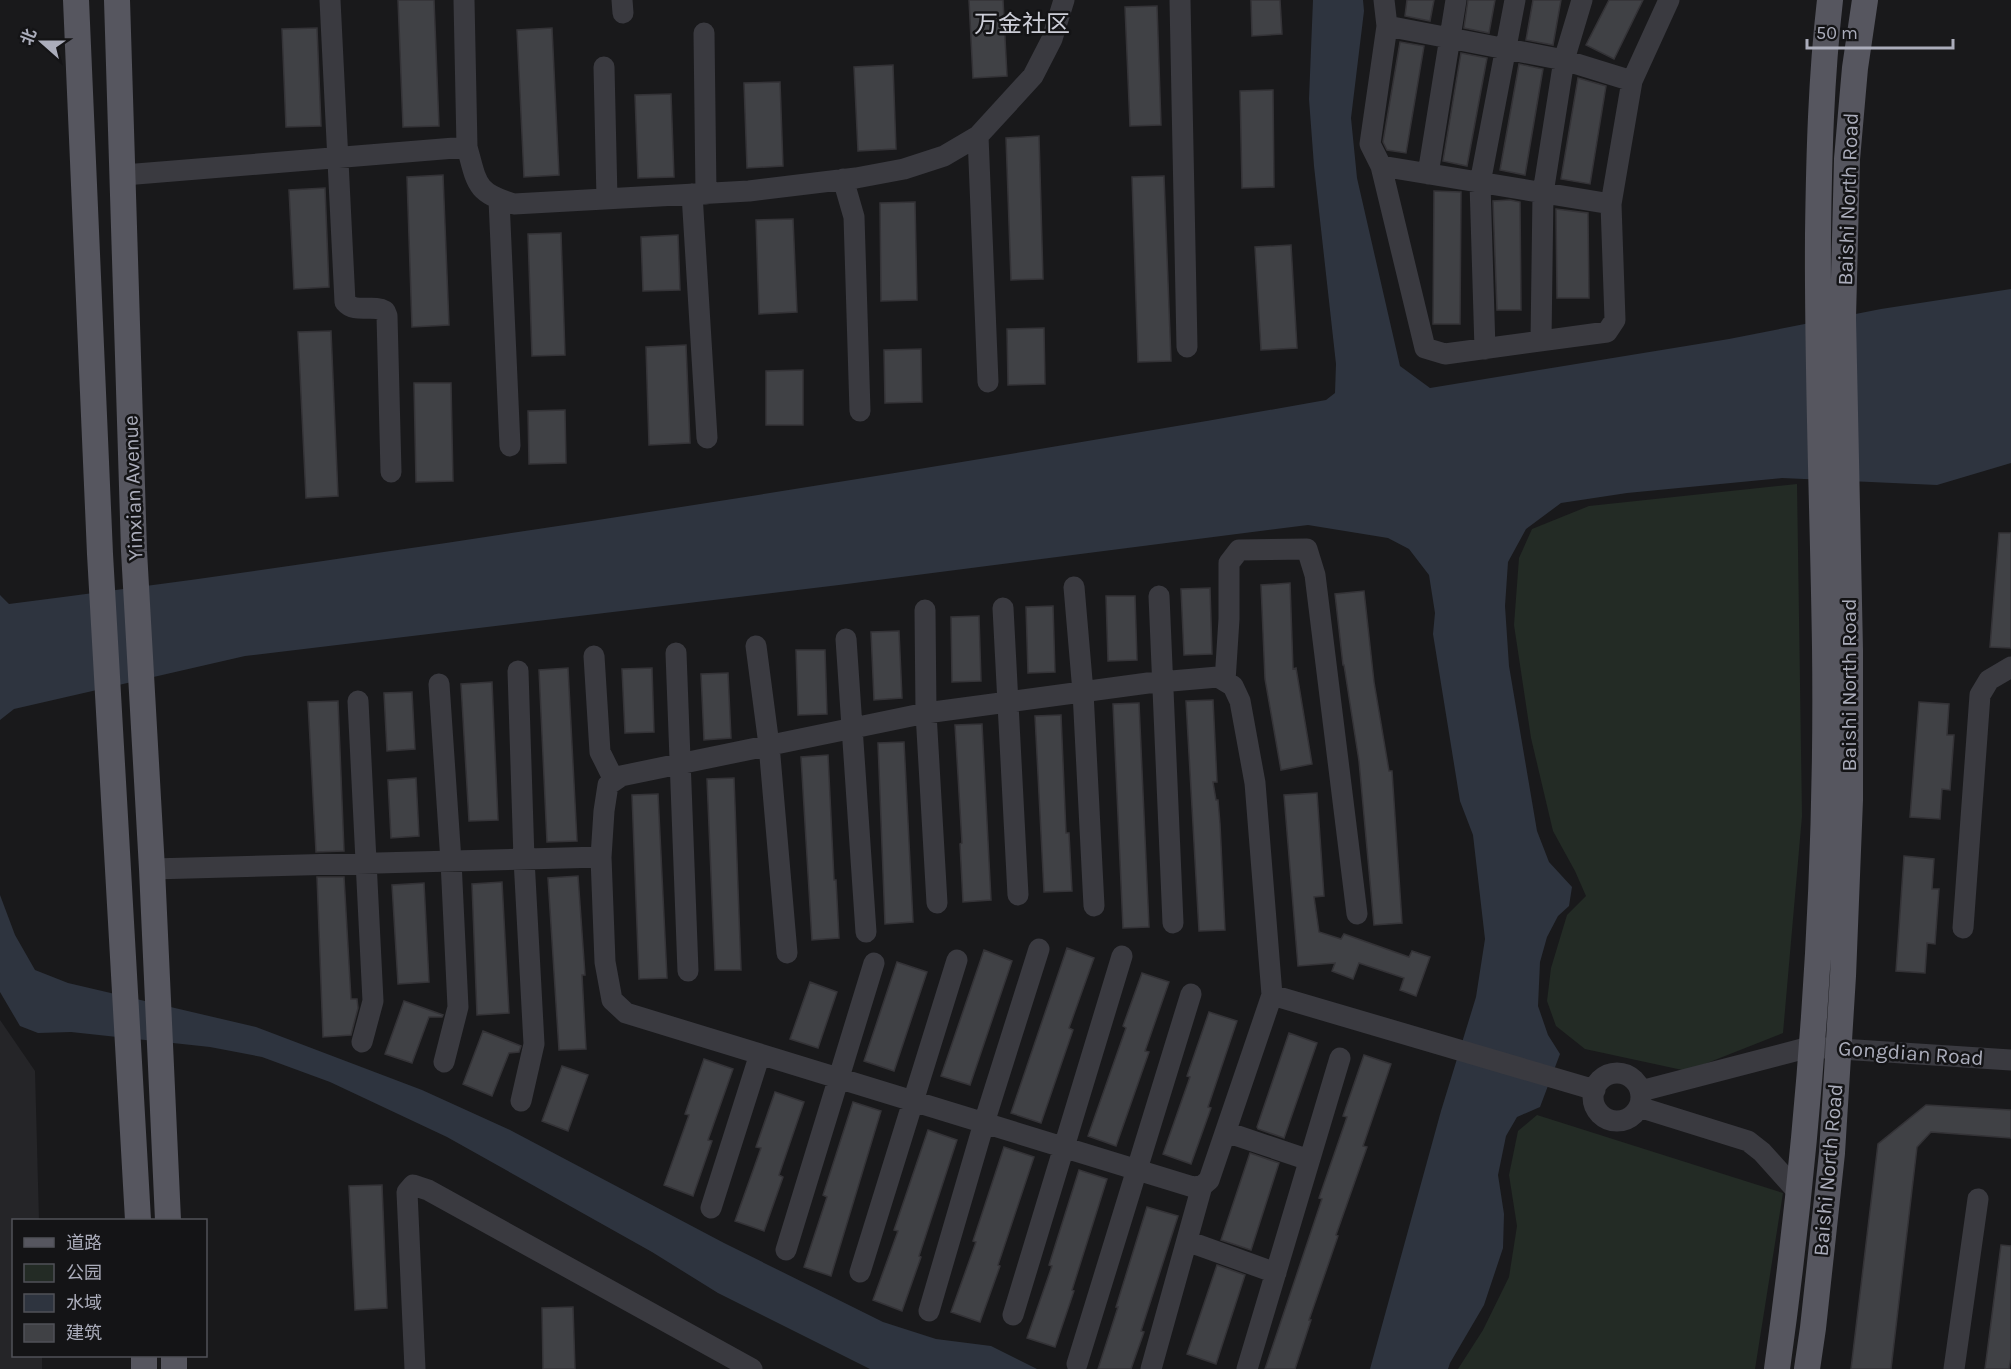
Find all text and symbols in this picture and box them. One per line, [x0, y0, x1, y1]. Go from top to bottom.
district label: 万金社区 [974, 10, 1070, 38]
north arrow [12, 12, 72, 72]
scale bar [1807, 12, 1952, 50]
text: 50 m [1816, 22, 1858, 44]
text: 北 [17, 26, 40, 48]
street label: Baishi North Road [1833, 112, 1863, 286]
street label: Yinxian Avenue [118, 415, 148, 561]
street label: Baishi North Road [1837, 598, 1861, 772]
street label: Gongdian Road [1837, 1036, 1985, 1070]
street label: Baishi North Road [1808, 1083, 1848, 1257]
legend [12, 1219, 207, 1357]
text: 道路 [66, 1232, 102, 1254]
text: 公园 [66, 1262, 102, 1284]
text: 水域 [66, 1292, 102, 1314]
text: 建筑 [66, 1322, 102, 1344]

